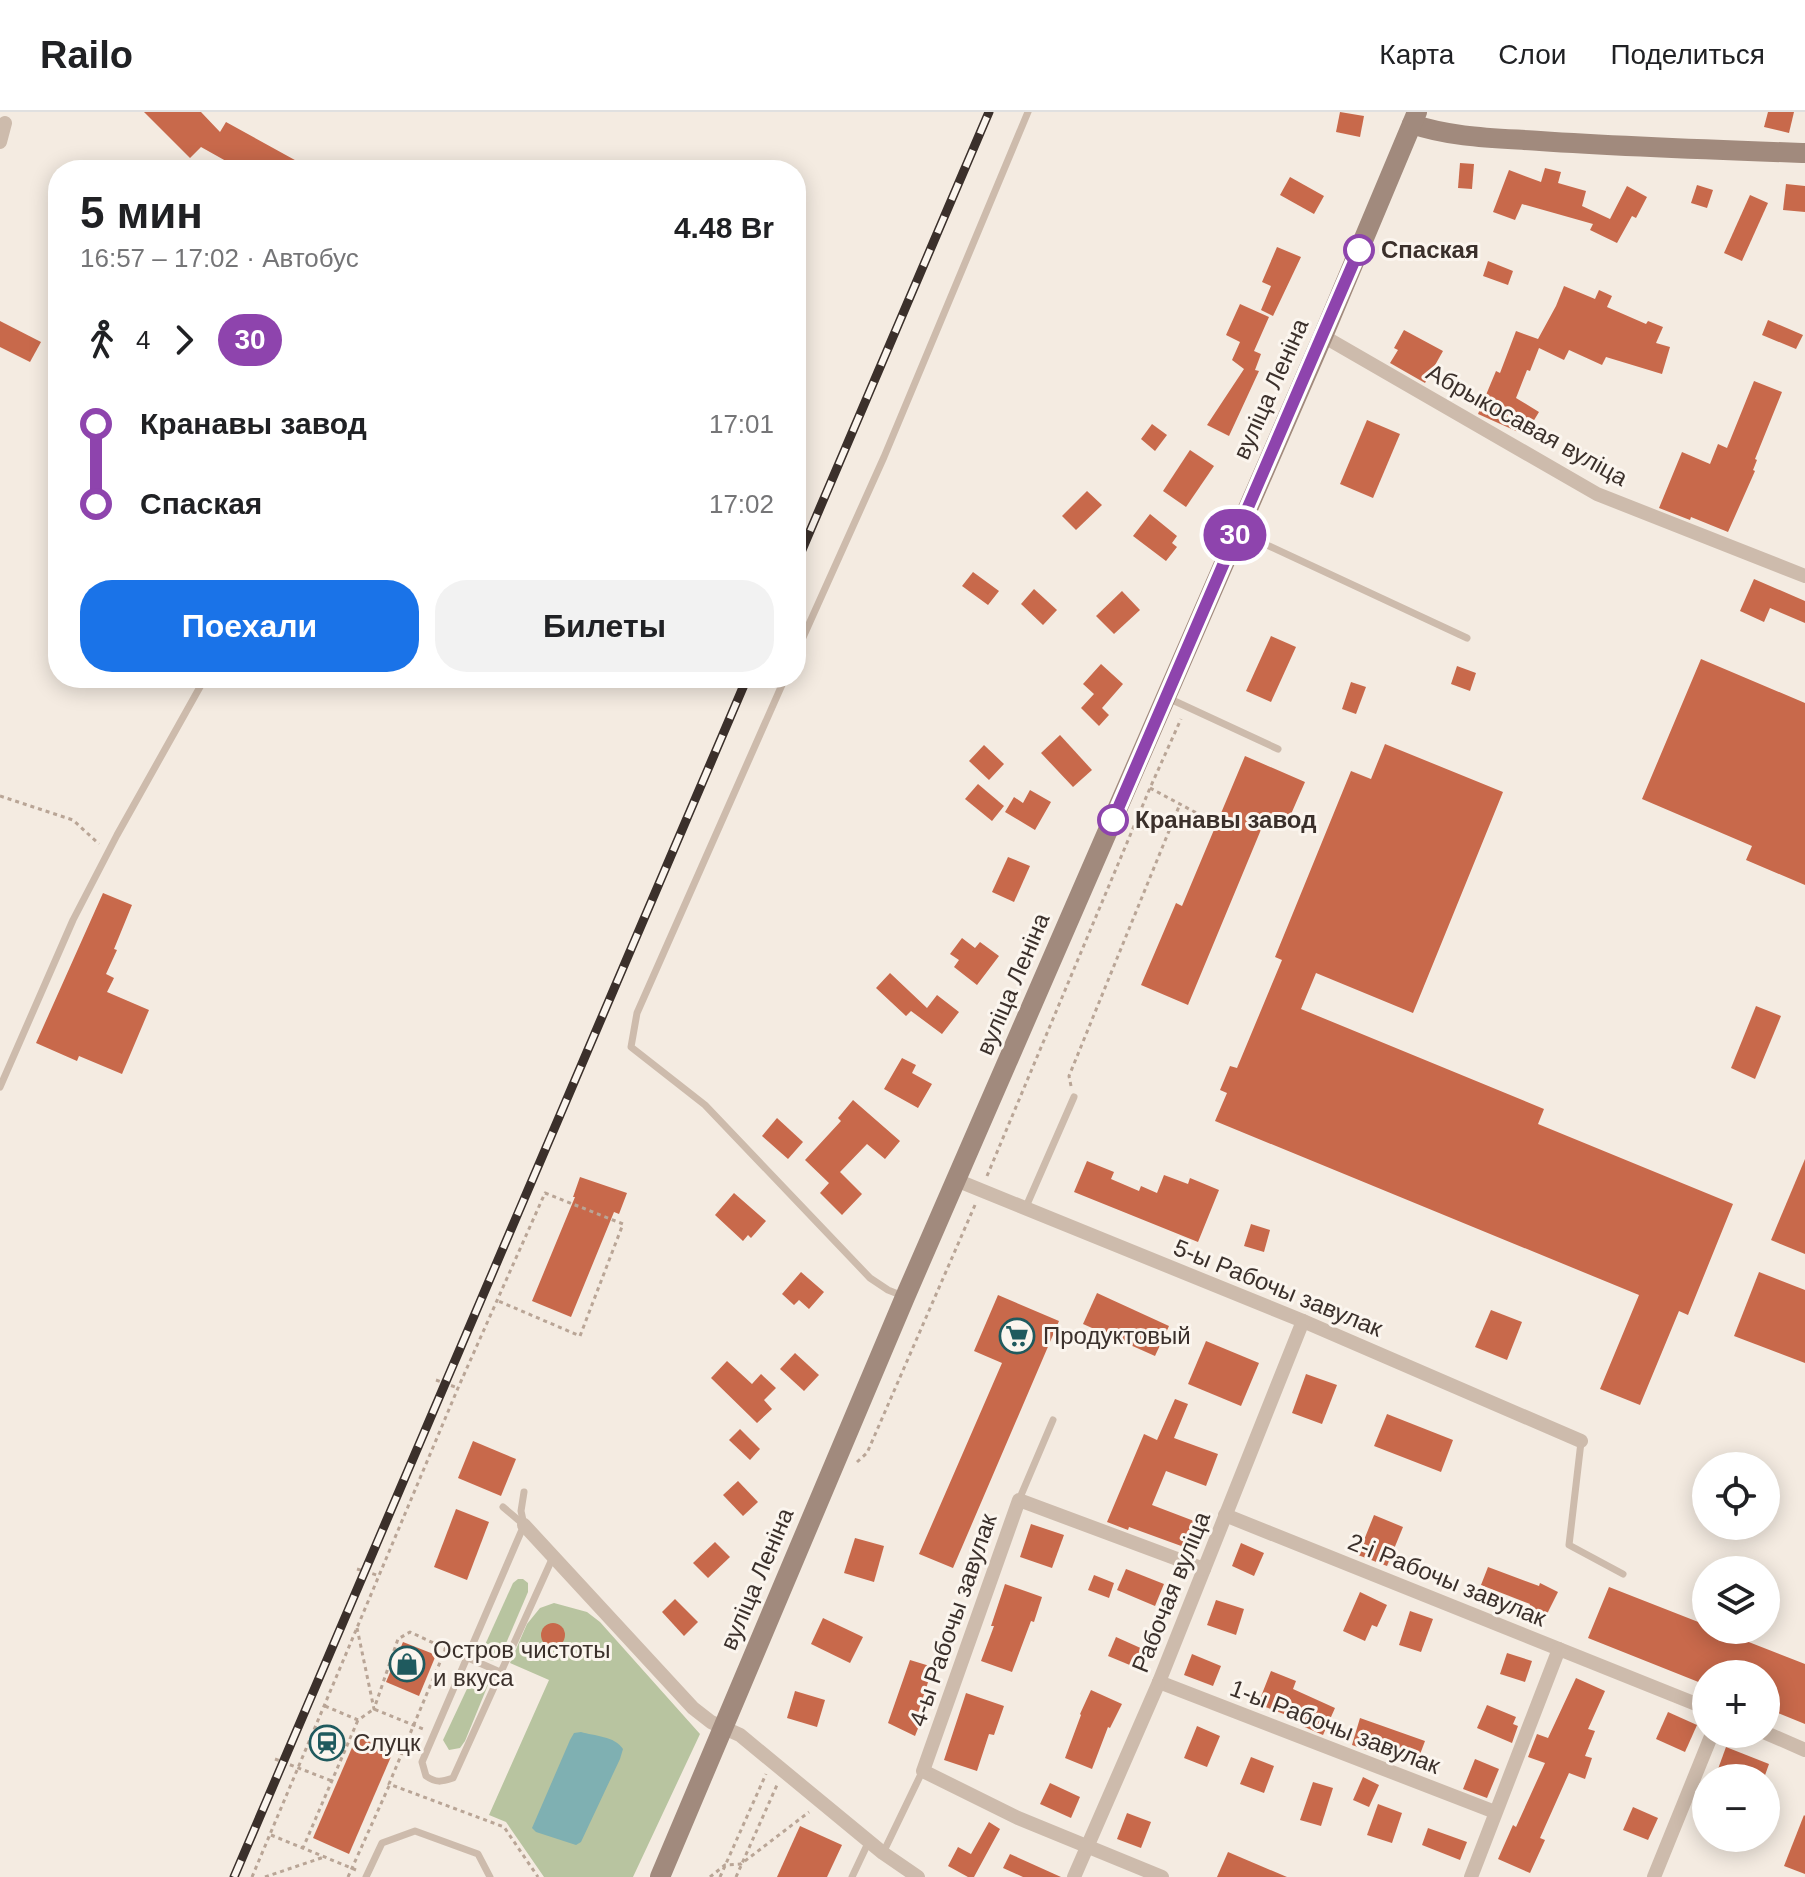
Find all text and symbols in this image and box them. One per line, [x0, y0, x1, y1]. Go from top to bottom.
text: Railo [40, 34, 133, 76]
text: Карта [1379, 39, 1454, 70]
text: Слои [1498, 39, 1566, 70]
text: Поделиться [1610, 39, 1765, 70]
text: 5 мин [80, 188, 203, 237]
text: 4.48 Br [674, 211, 774, 244]
marker: Спаская [1344, 235, 1374, 265]
place label: Спаская [1381, 236, 1479, 263]
text: 16:57 – 17:02 · Автобус [80, 243, 359, 273]
street label: вуліца Леніна [1227, 314, 1314, 463]
icon: walk [80, 318, 124, 362]
icon: forward [162, 318, 206, 362]
text: 30 [234, 324, 266, 355]
text: 4 [136, 325, 150, 355]
street label: Абрыкосавая вуліца [1422, 358, 1633, 491]
text: Кранавы завод [140, 407, 367, 440]
text: 17:01 [709, 409, 774, 439]
text: Спаская [140, 487, 262, 520]
text: 17:02 [709, 489, 774, 519]
line badge: 30 [1199, 509, 1271, 561]
text: 30 [1219, 519, 1251, 550]
button: Поехали [80, 580, 419, 672]
button: Билеты [435, 580, 774, 672]
marker: Кранавы завод [1098, 805, 1128, 835]
place label: Кранавы завод [1135, 806, 1316, 833]
street label: вуліца Леніна [971, 908, 1055, 1059]
street label: 5-ы Рабочы завулак [1170, 1233, 1387, 1342]
supermarket icon: Продуктовый [998, 1317, 1036, 1355]
place label: Продуктовый [1043, 1322, 1191, 1349]
map controls [1692, 1452, 1780, 1852]
button: locate [1692, 1452, 1780, 1540]
street label: вуліца Леніна [715, 1503, 799, 1654]
street label: Рабочая вуліца [1126, 1507, 1215, 1676]
street label: 4-ы Рабочы завулак [904, 1510, 1002, 1730]
street label: 2-і Рабочы завулак [1344, 1528, 1550, 1632]
button: layers [1692, 1556, 1780, 1644]
place label: Остров чистоты и вкуса [433, 1636, 610, 1691]
shop icon: Остров чистоты и вкуса [388, 1645, 426, 1683]
button: + [1692, 1660, 1780, 1748]
street label: 1-ы Рабочы завулак [1226, 1674, 1444, 1779]
station icon: Слуцк [308, 1724, 346, 1762]
place label: Слуцк [353, 1729, 421, 1756]
button: − [1692, 1764, 1780, 1852]

